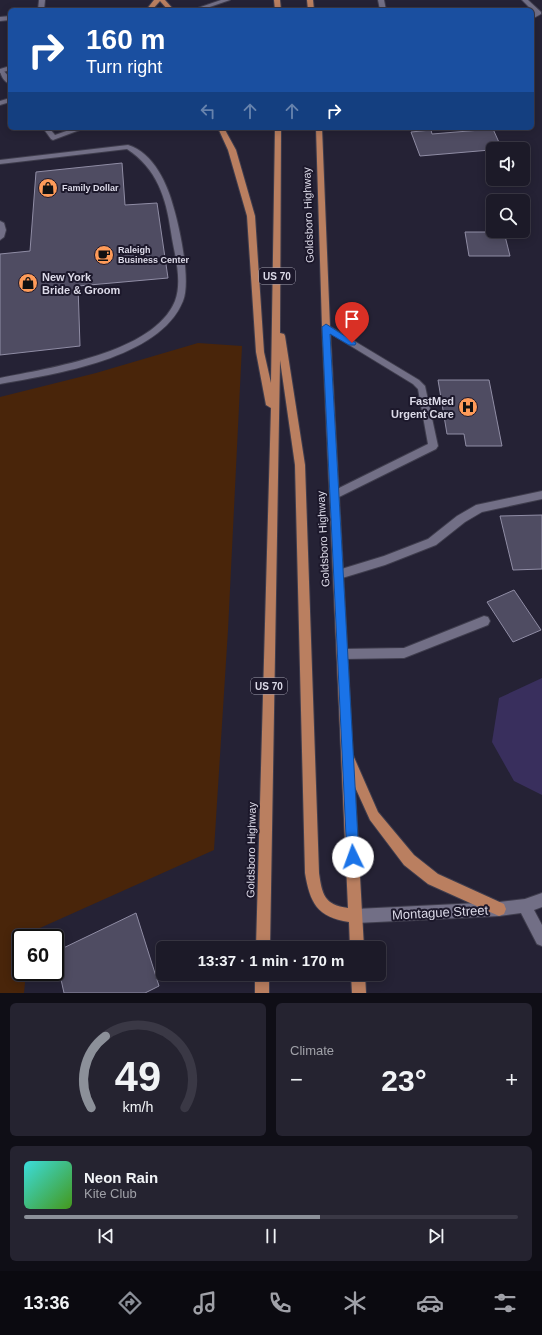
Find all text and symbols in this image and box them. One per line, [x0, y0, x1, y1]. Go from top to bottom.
icon: right [20, 24, 72, 76]
text: 160 m [86, 24, 165, 55]
text: Turn right [86, 57, 162, 77]
icon: left [197, 100, 219, 122]
icon: ahead [239, 100, 261, 122]
icon: ahead [281, 100, 303, 122]
icon: right [323, 100, 345, 122]
map controls [486, 142, 530, 238]
button: sound [486, 142, 530, 186]
street label: Goldsboro Highway [300, 166, 316, 263]
shop icon: Family Dollar [37, 177, 59, 199]
place label: Family Dollar [62, 183, 119, 193]
button: search [486, 194, 530, 238]
cafe icon: Raleigh Business Center [93, 244, 115, 266]
place label: Raleigh Business Center [118, 245, 190, 265]
road number: US 70 [259, 268, 295, 284]
place label: New York Bride & Groom [42, 271, 120, 296]
shop icon: New York Bride & Groom [17, 272, 39, 294]
pin [335, 302, 369, 343]
icon: arrive [341, 308, 363, 330]
place label: FastMed Urgent Care [391, 395, 454, 420]
hospital icon: FastMed Urgent Care [457, 396, 479, 418]
street label: Goldsboro Highway [314, 490, 332, 587]
road number: US 70 [251, 678, 287, 694]
street label: Goldsboro Highway [244, 801, 258, 898]
position arrow [332, 836, 374, 878]
street label: Montague Street [392, 902, 489, 923]
speed limit sign: 60 [12, 929, 64, 981]
text: 13:37 · 1 min · 170 m [198, 952, 344, 969]
text: Climate [290, 1043, 334, 1058]
text: 49 [115, 1052, 161, 1099]
text: 23° [381, 1064, 427, 1097]
text: − [290, 1067, 303, 1092]
text: + [505, 1067, 518, 1092]
text: km/h [123, 1098, 154, 1114]
text: Neon Rain [84, 1169, 158, 1186]
text: Kite Club [84, 1186, 137, 1201]
icon: previous [95, 1225, 117, 1247]
icon: pause [260, 1225, 282, 1247]
icon: next [425, 1225, 447, 1247]
icon: directions [116, 1289, 144, 1317]
icon: music [191, 1289, 219, 1317]
icon: phone [266, 1289, 294, 1317]
icon: climate [341, 1289, 369, 1317]
icon: car [416, 1289, 444, 1317]
icon: filters [491, 1289, 519, 1317]
text: 13:36 [23, 1293, 69, 1313]

